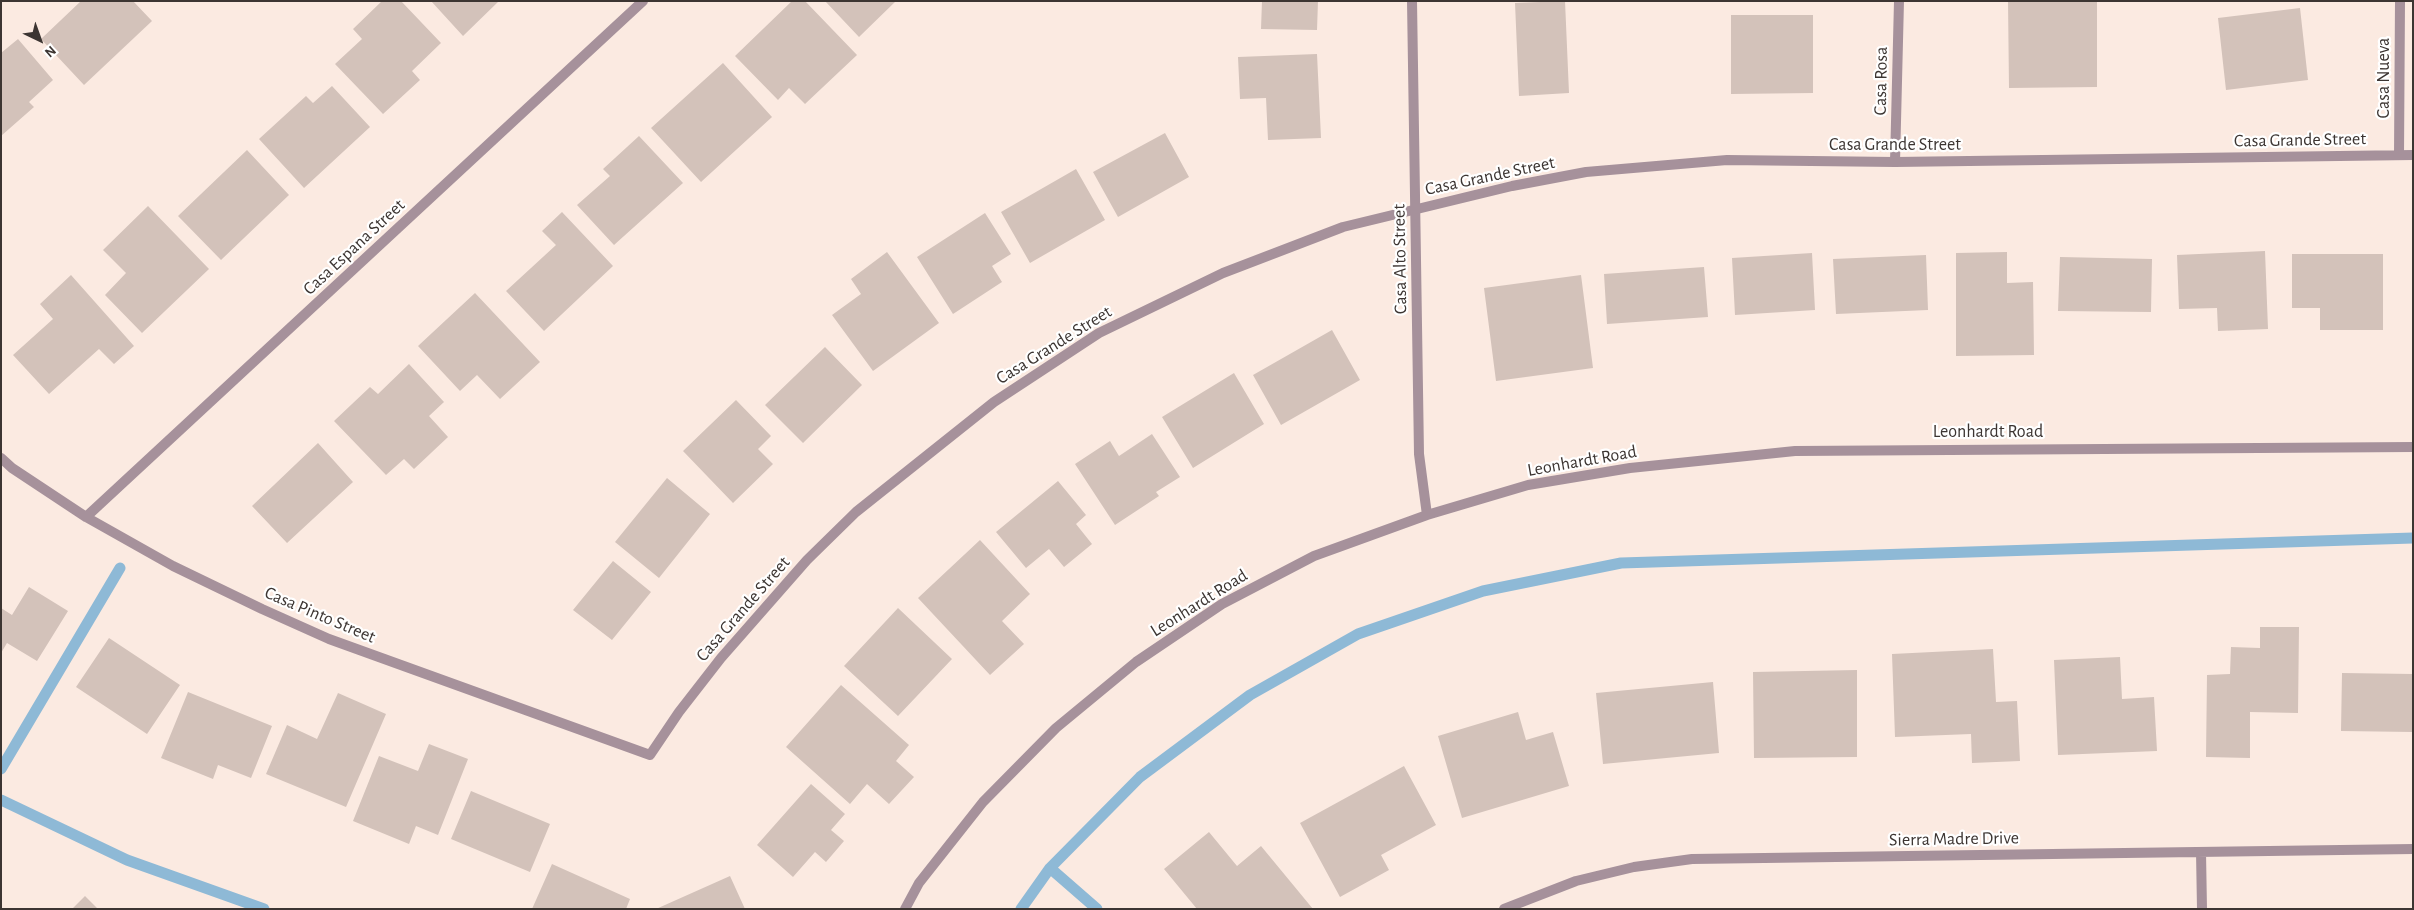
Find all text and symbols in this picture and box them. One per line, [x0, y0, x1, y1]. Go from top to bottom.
north arrow [15, 15, 65, 65]
street label: Casa Nueva [2373, 38, 2395, 118]
text: N [42, 43, 58, 60]
street label: Casa Rosa [1870, 46, 1892, 116]
street label: Casa Grande Street [2234, 128, 2366, 152]
street label: Casa Grande Street [1829, 134, 1961, 156]
street label: Casa Grande Street [1423, 152, 1557, 200]
street label: Casa Espana Street [299, 194, 409, 300]
street label: Casa Alto Street [1388, 204, 1412, 314]
street label: Casa Grande Street [992, 301, 1116, 389]
street label: Leonhardt Road [1933, 421, 2043, 443]
street label: Leonhardt Road [1526, 441, 1638, 481]
street label: Casa Grande Street [692, 552, 794, 666]
street label: Leonhardt Road [1146, 565, 1252, 641]
street label: Casa Pinto Street [261, 582, 379, 648]
street label: Sierra Madre Drive [1889, 827, 2019, 851]

